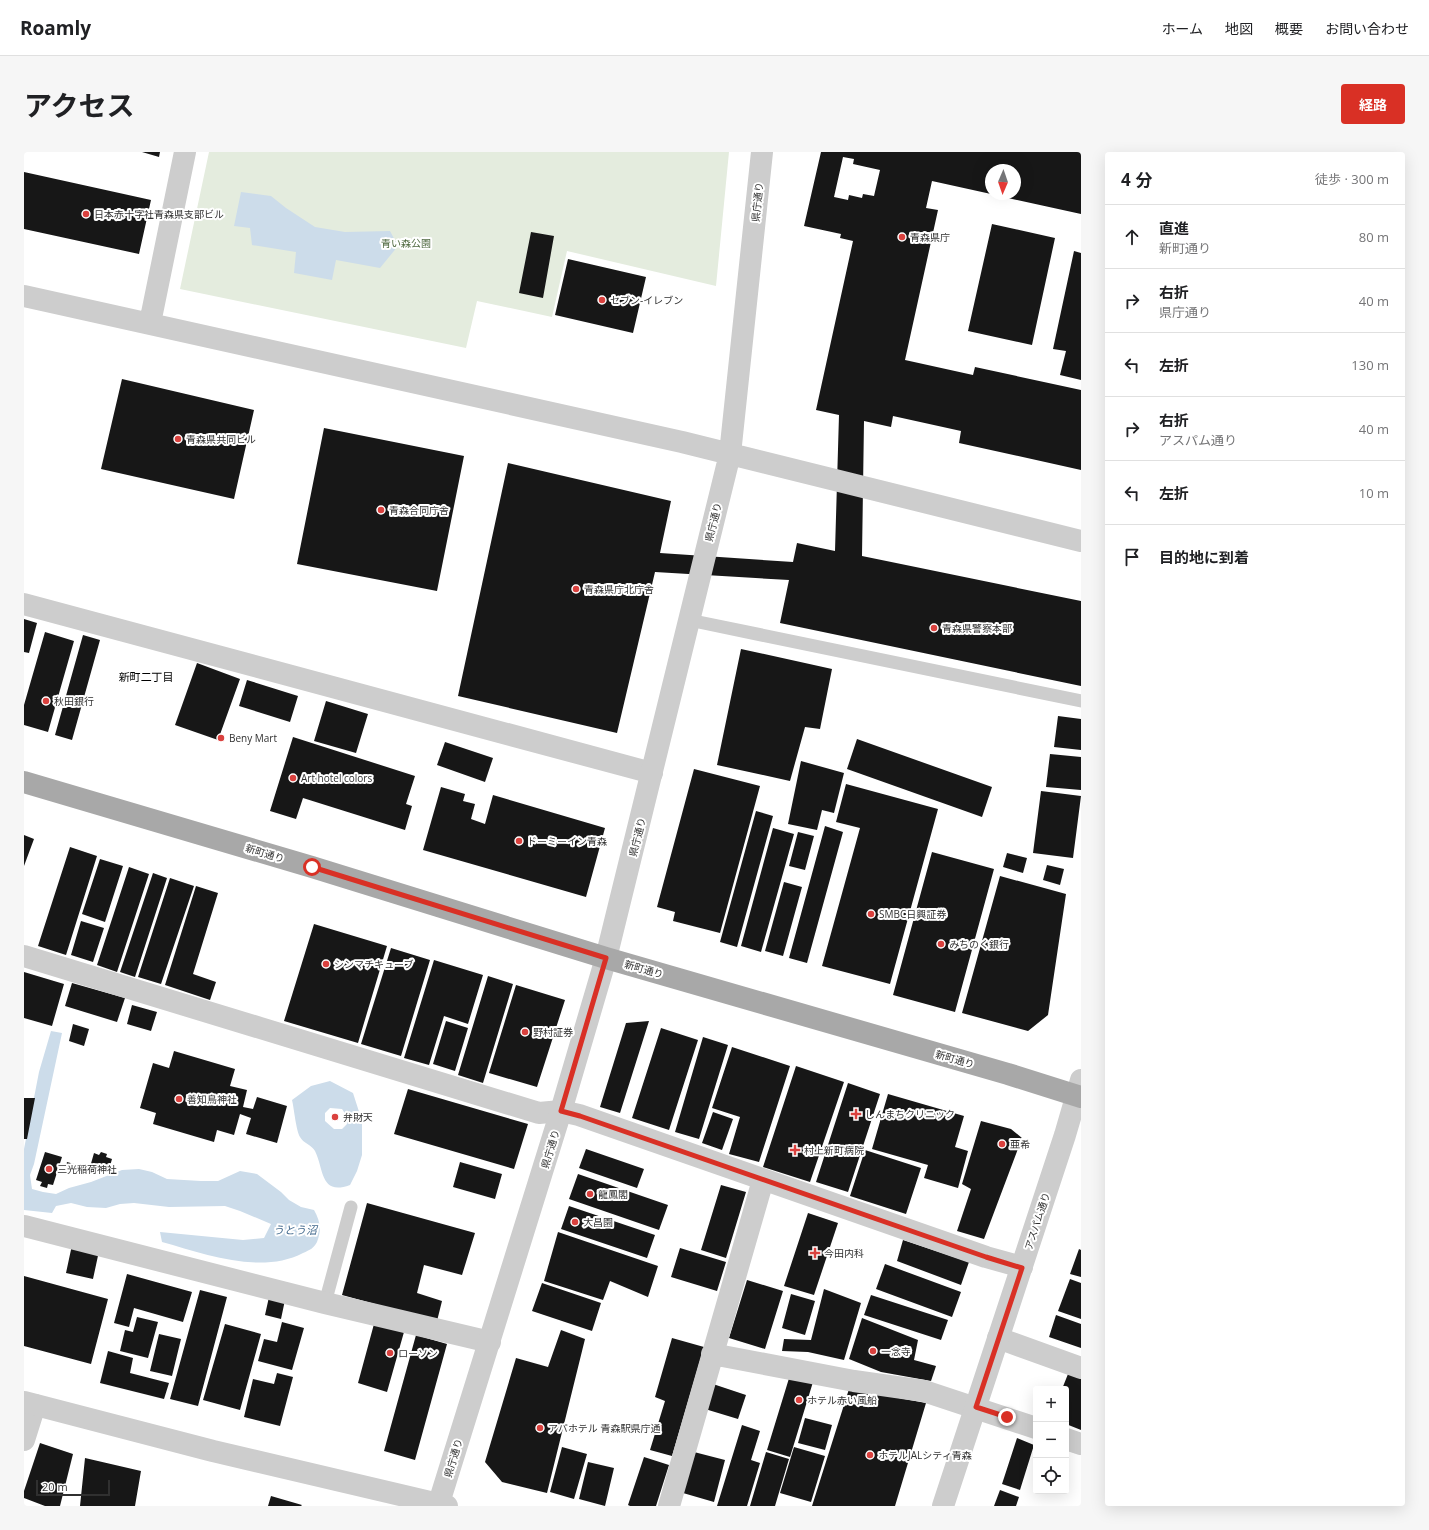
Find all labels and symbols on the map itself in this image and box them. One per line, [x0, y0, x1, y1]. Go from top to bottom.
north arrow [985, 164, 1021, 200]
street label: 県庁通り [748, 181, 766, 223]
place label: 日本赤十字社青森県支部ビル [94, 207, 224, 221]
marker: 日本赤十字社青森県支部ビル [81, 209, 91, 219]
place label: 青森県庁 [910, 230, 950, 244]
marker: 青森県庁 [897, 232, 907, 242]
park label: 青い森公園 [381, 236, 431, 250]
place label: セブン-イレブン [610, 293, 683, 307]
marker: セブン-イレブン [597, 295, 607, 305]
place label: 青森県共同ビル [186, 432, 256, 446]
marker: 青森県共同ビル [173, 434, 183, 444]
street label: 県庁通り [701, 501, 725, 543]
place label: 青森合同庁舎 [389, 503, 449, 517]
marker: 青森合同庁舎 [376, 505, 386, 515]
place label: 青森県庁北庁舎 [584, 582, 654, 596]
marker: 青森県庁北庁舎 [571, 584, 581, 594]
place label: 青森県警察本部 [942, 621, 1012, 635]
marker: 青森県警察本部 [929, 623, 939, 633]
district label: 新町二丁目 [119, 669, 174, 684]
place label: 秋田銀行 [54, 694, 94, 708]
marker: 秋田銀行 [41, 696, 51, 706]
place label: Beny Mart [229, 731, 277, 745]
marker: Beny Mart [216, 733, 226, 743]
place label: Art hotel colors [301, 771, 372, 785]
marker: Art hotel colors [288, 773, 298, 783]
street label: 県庁通り [625, 816, 649, 858]
place label: ドーミーイン青森 [527, 834, 607, 848]
marker: ドーミーイン青森 [514, 836, 524, 846]
street label: 新町通り [244, 840, 286, 866]
route start [303, 858, 321, 876]
place label: SMBC日興証券 [879, 907, 946, 921]
marker: SMBC日興証券 [866, 909, 876, 919]
place label: みちのく銀行 [949, 937, 1009, 951]
marker: みちのく銀行 [936, 939, 946, 949]
place label: シンマチキューブ [334, 957, 413, 971]
street label: 新町通り [623, 957, 665, 981]
marker: シンマチキューブ [321, 959, 331, 969]
place label: 野村証券 [533, 1025, 573, 1039]
marker: 野村証券 [520, 1027, 530, 1037]
street label: 新町通り [934, 1047, 976, 1071]
place label: 善知鳥神社 [187, 1092, 237, 1106]
marker: 善知鳥神社 [174, 1094, 184, 1104]
place label: しんまちクリニック [865, 1107, 955, 1121]
marker: しんまちクリニック [850, 1108, 862, 1120]
place label: 弁財天 [343, 1110, 373, 1124]
marker: 弁財天 [330, 1112, 340, 1122]
street label: 県庁通り [537, 1128, 563, 1170]
place label: 亜希 [1010, 1137, 1030, 1151]
marker: 亜希 [997, 1139, 1007, 1149]
place label: 村上新町病院 [804, 1143, 864, 1157]
marker: 村上新町病院 [789, 1144, 801, 1156]
place label: 三光稲荷神社 [57, 1162, 117, 1176]
marker: 三光稲荷神社 [44, 1164, 54, 1174]
place label: 龍鳳閣 [598, 1187, 628, 1201]
marker: 龍鳳閣 [585, 1189, 595, 1199]
street label: アスパム通り [1021, 1190, 1053, 1252]
place label: 大昌園 [583, 1215, 613, 1229]
marker: 大昌園 [570, 1217, 580, 1227]
water label: うとう沼 [273, 1222, 319, 1237]
place label: 今田内科 [824, 1246, 864, 1260]
marker: 今田内科 [809, 1247, 821, 1259]
place label: 一念寺 [881, 1344, 911, 1358]
place label: ローソン [398, 1346, 438, 1360]
marker: 一念寺 [868, 1346, 878, 1356]
marker: ローソン [385, 1348, 395, 1358]
place label: ホテル赤い風船 [807, 1393, 877, 1407]
marker: ホテル赤い風船 [794, 1395, 804, 1405]
route end [998, 1408, 1016, 1426]
place label: アパホテル 青森駅県庁通 [548, 1421, 660, 1435]
marker: アパホテル 青森駅県庁通 [535, 1423, 545, 1433]
street label: 県庁通り [440, 1437, 466, 1479]
place label: ホテルJALシティ青森 [878, 1448, 972, 1462]
marker: ホテルJALシティ青森 [865, 1450, 875, 1460]
scale bar [36, 1478, 110, 1497]

